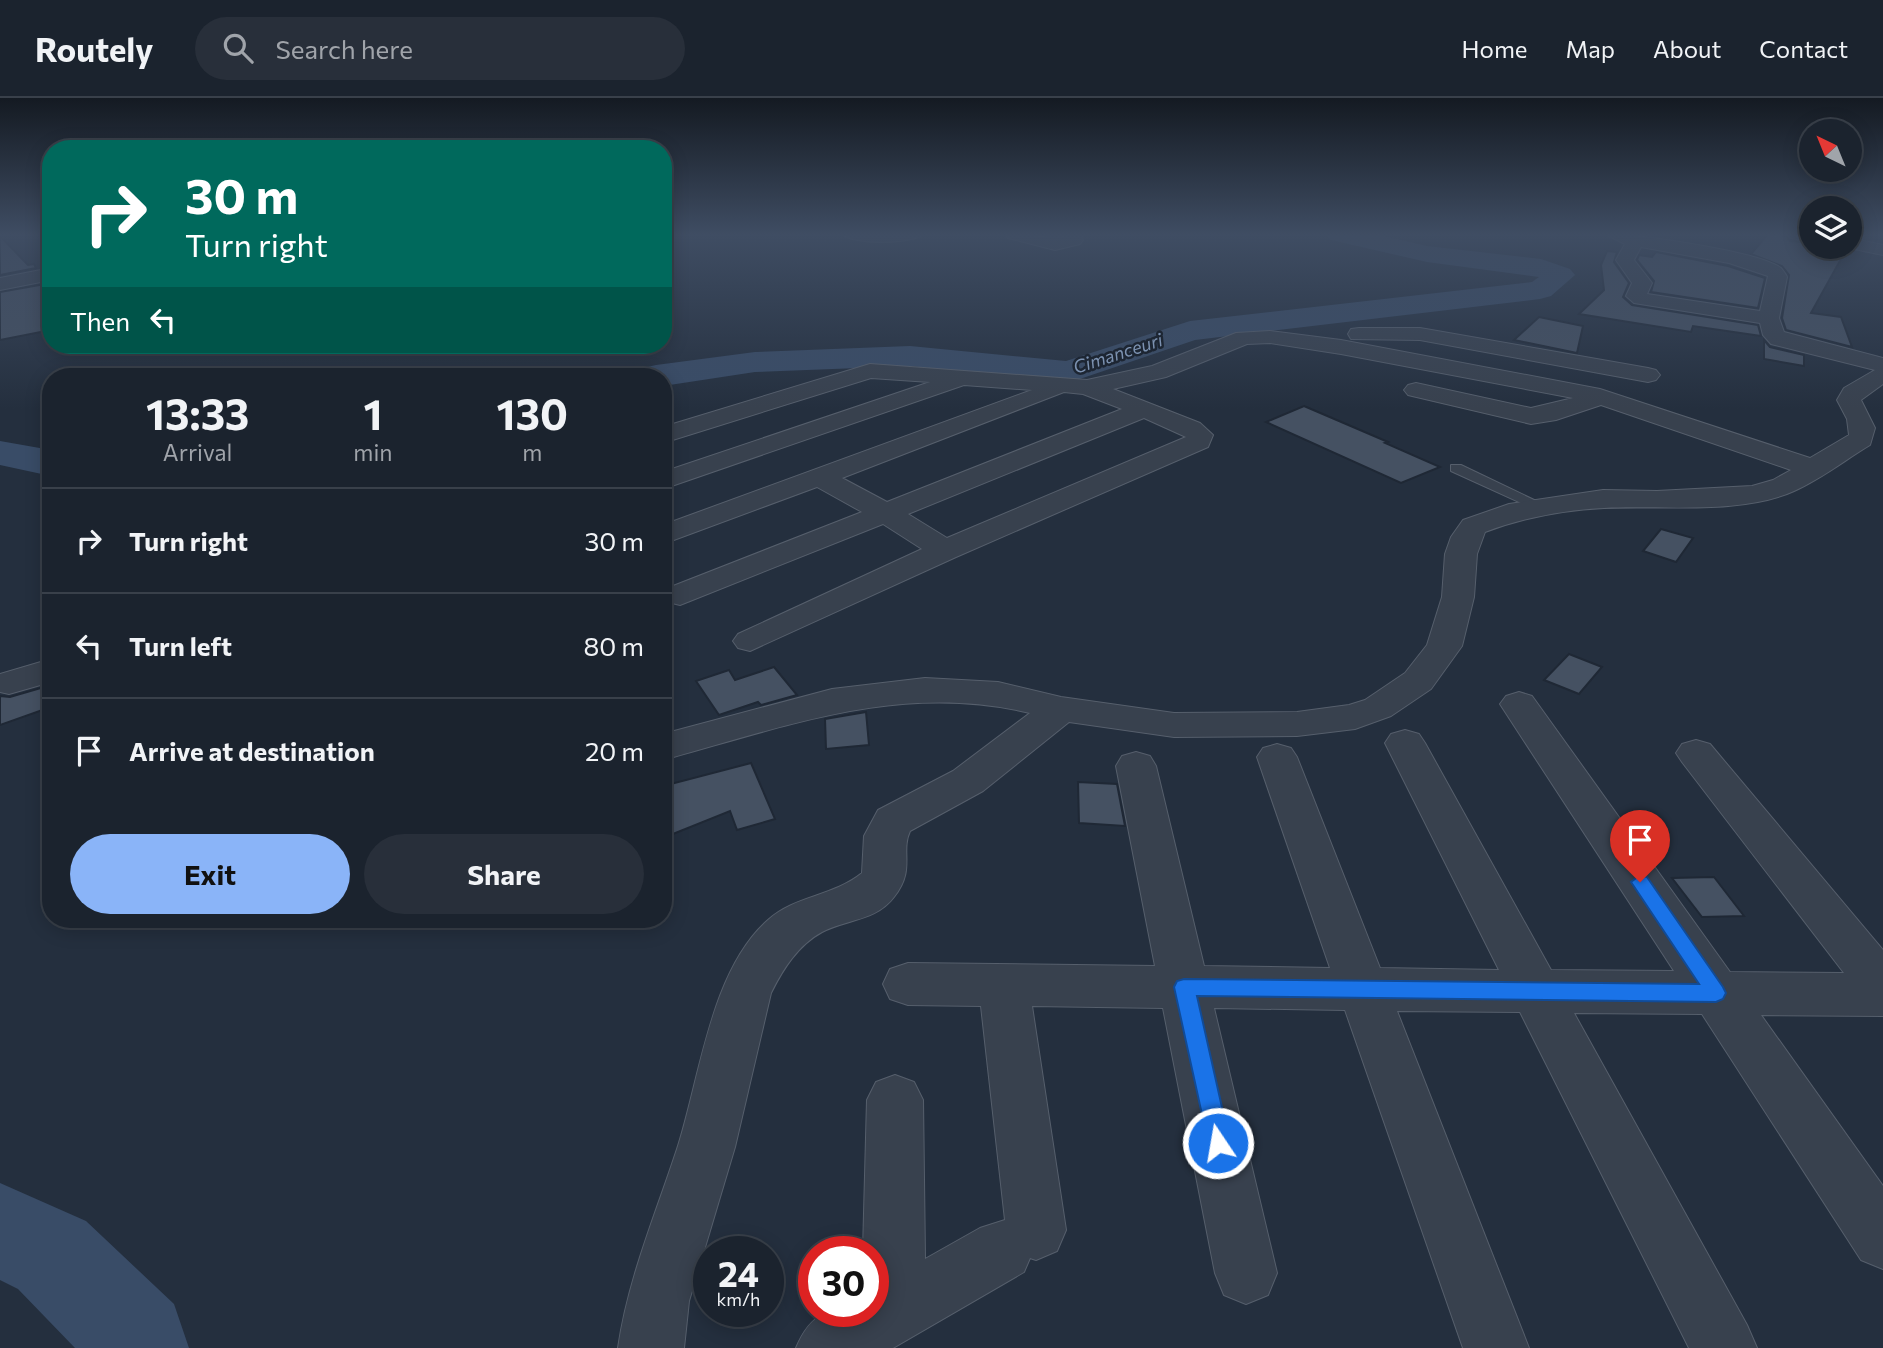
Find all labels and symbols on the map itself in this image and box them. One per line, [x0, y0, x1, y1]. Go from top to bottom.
north arrow [1799, 119, 1862, 182]
water label: Cimanceuri [1070, 328, 1166, 378]
pin [1610, 810, 1670, 882]
position arrow [1181, 1106, 1255, 1180]
speed limit sign: 30 [798, 1236, 889, 1327]

